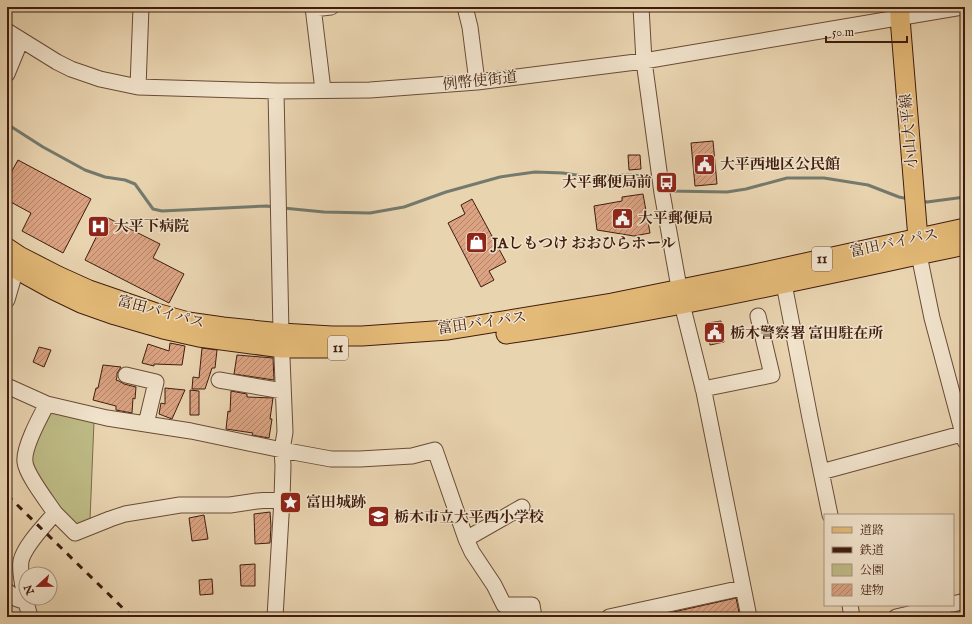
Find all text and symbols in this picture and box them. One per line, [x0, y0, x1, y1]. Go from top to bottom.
scale bar [826, 18, 907, 44]
text: 50 m [832, 25, 854, 40]
street label: 例幣使街道 [442, 68, 518, 94]
street label: 小山大平線 [896, 93, 922, 169]
public building icon: 大平西地区公民館 [691, 151, 717, 177]
place label: 大平西地区公民館 [720, 155, 840, 174]
bus stop icon: 大平郵便局前 [654, 169, 680, 195]
place label: 大平郵便局前 [562, 173, 652, 192]
public building icon: 大平郵便局 [609, 205, 635, 231]
place label: 大平郵便局 [638, 209, 713, 228]
hospital icon: 大平下病院 [86, 213, 112, 239]
place label: 大平下病院 [114, 217, 189, 236]
street label: 富田バイパス [848, 224, 940, 262]
shop icon: JAしもつけ おおひらホール [464, 230, 490, 256]
place label: JAしもつけ おおひらホール [490, 234, 676, 253]
road number: 11 [812, 247, 832, 271]
street label: 富田バイパス [115, 291, 207, 333]
street label: 富田バイパス [436, 307, 528, 339]
public building icon: 栃木警察署 富田駐在所 [702, 320, 728, 346]
place label: 栃木警察署 富田駐在所 [730, 324, 883, 343]
road number: 11 [328, 336, 348, 360]
place icon: 富田城跡 [277, 489, 303, 515]
place label: 富田城跡 [306, 493, 366, 512]
school or university icon: 栃木市立大平西小学校 [366, 504, 392, 530]
place label: 栃木市立大平西小学校 [394, 508, 544, 527]
legend [824, 514, 954, 606]
text: 道路 [860, 523, 884, 538]
text: 鉄道 [859, 543, 884, 558]
text: 公園 [860, 563, 884, 578]
north arrow [18, 566, 58, 606]
text: N [21, 582, 38, 597]
text: 建物 [860, 583, 884, 598]

